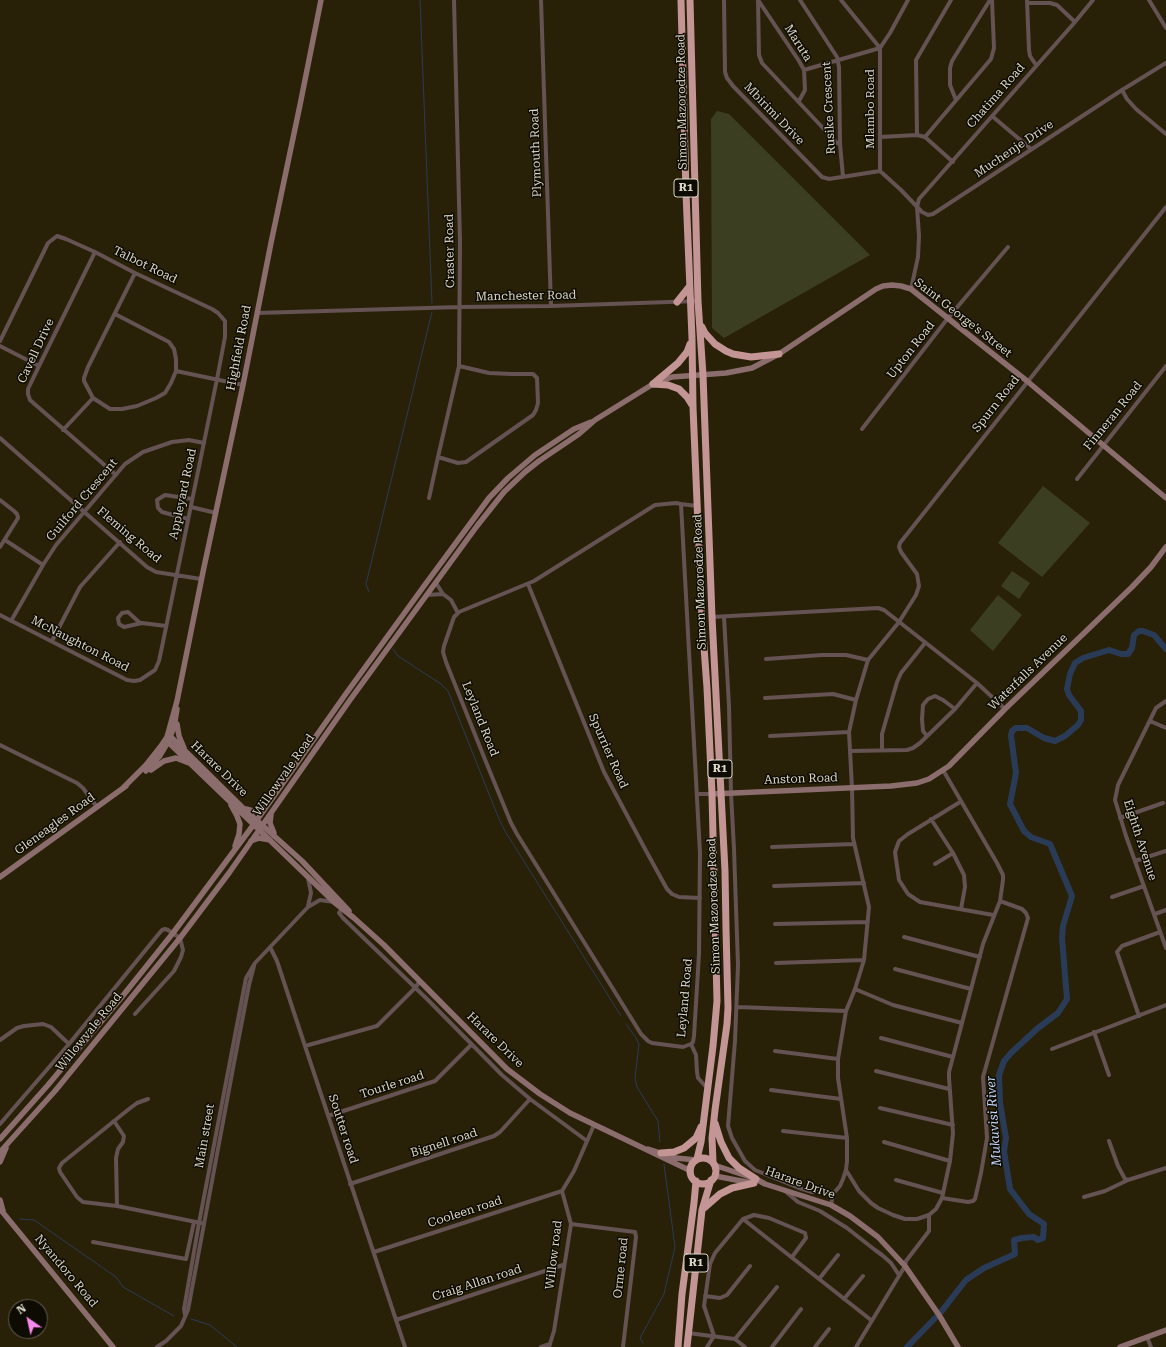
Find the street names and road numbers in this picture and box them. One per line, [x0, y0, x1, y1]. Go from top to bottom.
street label: Maruta [781, 22, 815, 64]
street label: Simon Mazorodze Road [674, 34, 690, 170]
street label: Rusike Crescent [819, 61, 839, 155]
street label: Chatima Road [964, 61, 1028, 131]
street label: Mlambo Road [863, 69, 877, 149]
street label: Mbirimi Drive [741, 80, 807, 148]
street label: Plymouth Road [527, 108, 545, 198]
street label: Muchenje Drive [972, 117, 1056, 181]
road number: R1 [674, 179, 698, 197]
street label: Craster Road [442, 214, 458, 288]
street label: Talbot Road [111, 243, 179, 287]
street label: Saint George's Street [911, 275, 1015, 361]
street label: Manchester Road [476, 288, 576, 304]
street label: Highfield Road [224, 304, 254, 392]
street label: Cavell Drive [15, 316, 57, 386]
street label: Upton Road [884, 318, 938, 382]
street label: Spurn Road [969, 373, 1023, 435]
street label: Finneran Road [1081, 379, 1145, 453]
street label: Appleyard Road [166, 447, 200, 541]
street label: Guilford Crescent [43, 456, 121, 544]
street label: Fleming Road [94, 504, 164, 566]
street label: Simon Mazorodze Road [690, 514, 710, 650]
street label: McNaughton Road [29, 613, 131, 675]
street label: Waterfalls Avenue [986, 631, 1070, 713]
street label: Leyland Road [458, 680, 502, 758]
street label: Spurrier Road [585, 711, 631, 791]
street label: Willowvale Road [250, 731, 318, 819]
street label: Harare Drive [188, 738, 250, 800]
road number: R1 [708, 760, 732, 778]
street label: Anston Road [764, 771, 838, 787]
street label: Gleneagles Road [12, 790, 98, 858]
street label: Eighth Avenue [1120, 798, 1160, 882]
street label: Simon Mazorodze Road [704, 838, 724, 974]
street label: Leyland Road [674, 958, 696, 1038]
street label: Willowvale Road [53, 990, 125, 1074]
street label: Harare Drive [464, 1009, 526, 1071]
street label: Tourle road [358, 1068, 426, 1102]
street label: Soutter road [325, 1092, 361, 1166]
street label: Main street [192, 1103, 218, 1169]
street label: Bignell road [409, 1125, 479, 1161]
street label: Harare Drive [763, 1164, 837, 1202]
street label: Cooleen road [426, 1193, 504, 1231]
street label: Willow road [543, 1220, 565, 1290]
street label: Nyandoro Road [31, 1232, 101, 1310]
street label: Orme road [611, 1237, 631, 1299]
road number: R1 [684, 1254, 708, 1272]
street label: Craig Allan road [431, 1262, 523, 1304]

